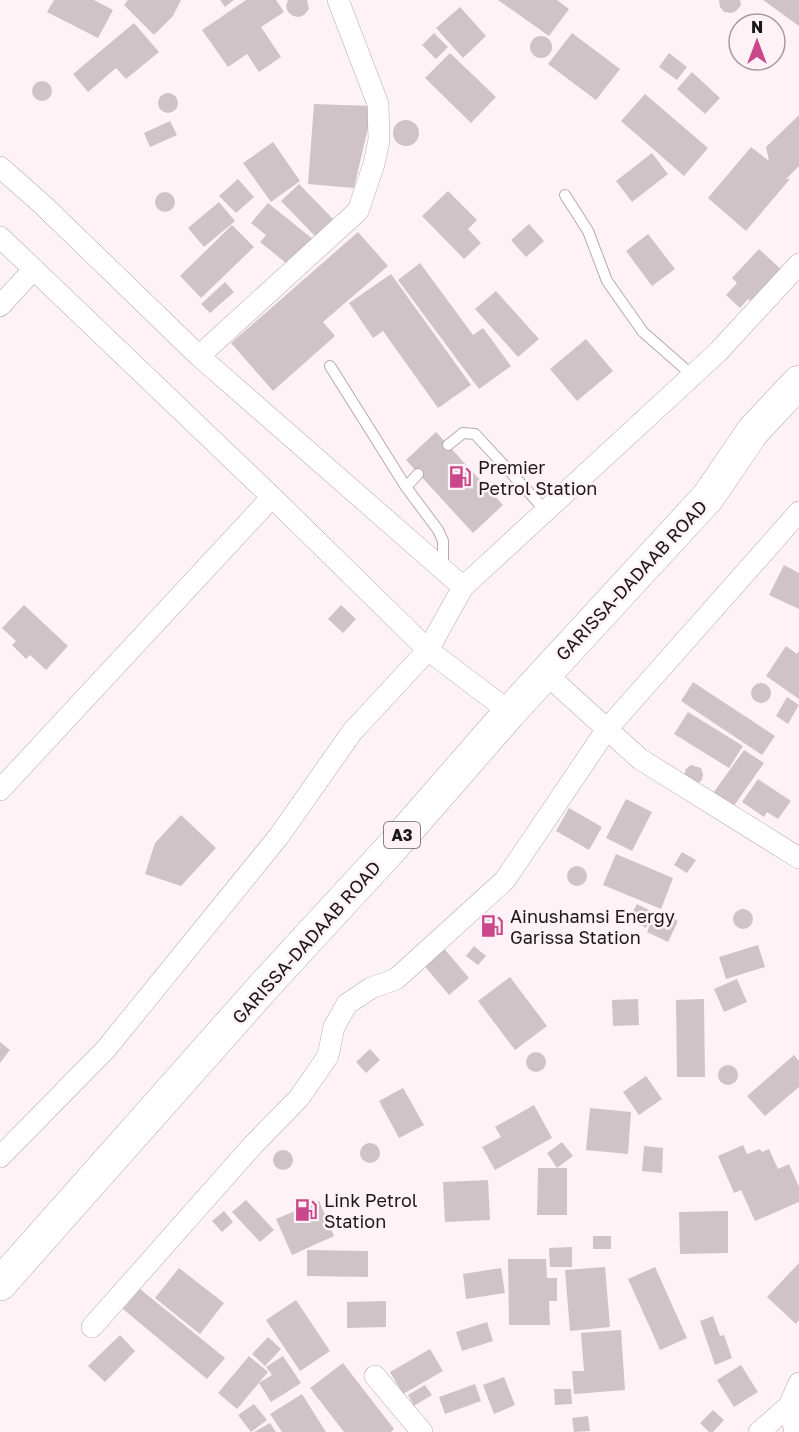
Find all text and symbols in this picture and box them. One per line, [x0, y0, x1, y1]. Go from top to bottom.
north arrow [727, 12, 787, 72]
text: N [751, 17, 763, 37]
place label: Premier Petrol Station [478, 456, 597, 499]
fuel station icon: Premier Petrol Station [447, 464, 473, 490]
street label: GARISSA-DADAAB ROAD [551, 495, 711, 665]
road number: A3 [384, 822, 420, 848]
street label: GARISSA-DADAAB ROAD [227, 856, 385, 1028]
place label: Ainushamsi Energy Garissa Station [510, 905, 675, 948]
fuel station icon: Ainushamsi Energy Garissa Station [479, 913, 505, 939]
place label: Link Petrol Station [324, 1189, 418, 1232]
fuel station icon: Link Petrol Station [293, 1197, 319, 1223]

